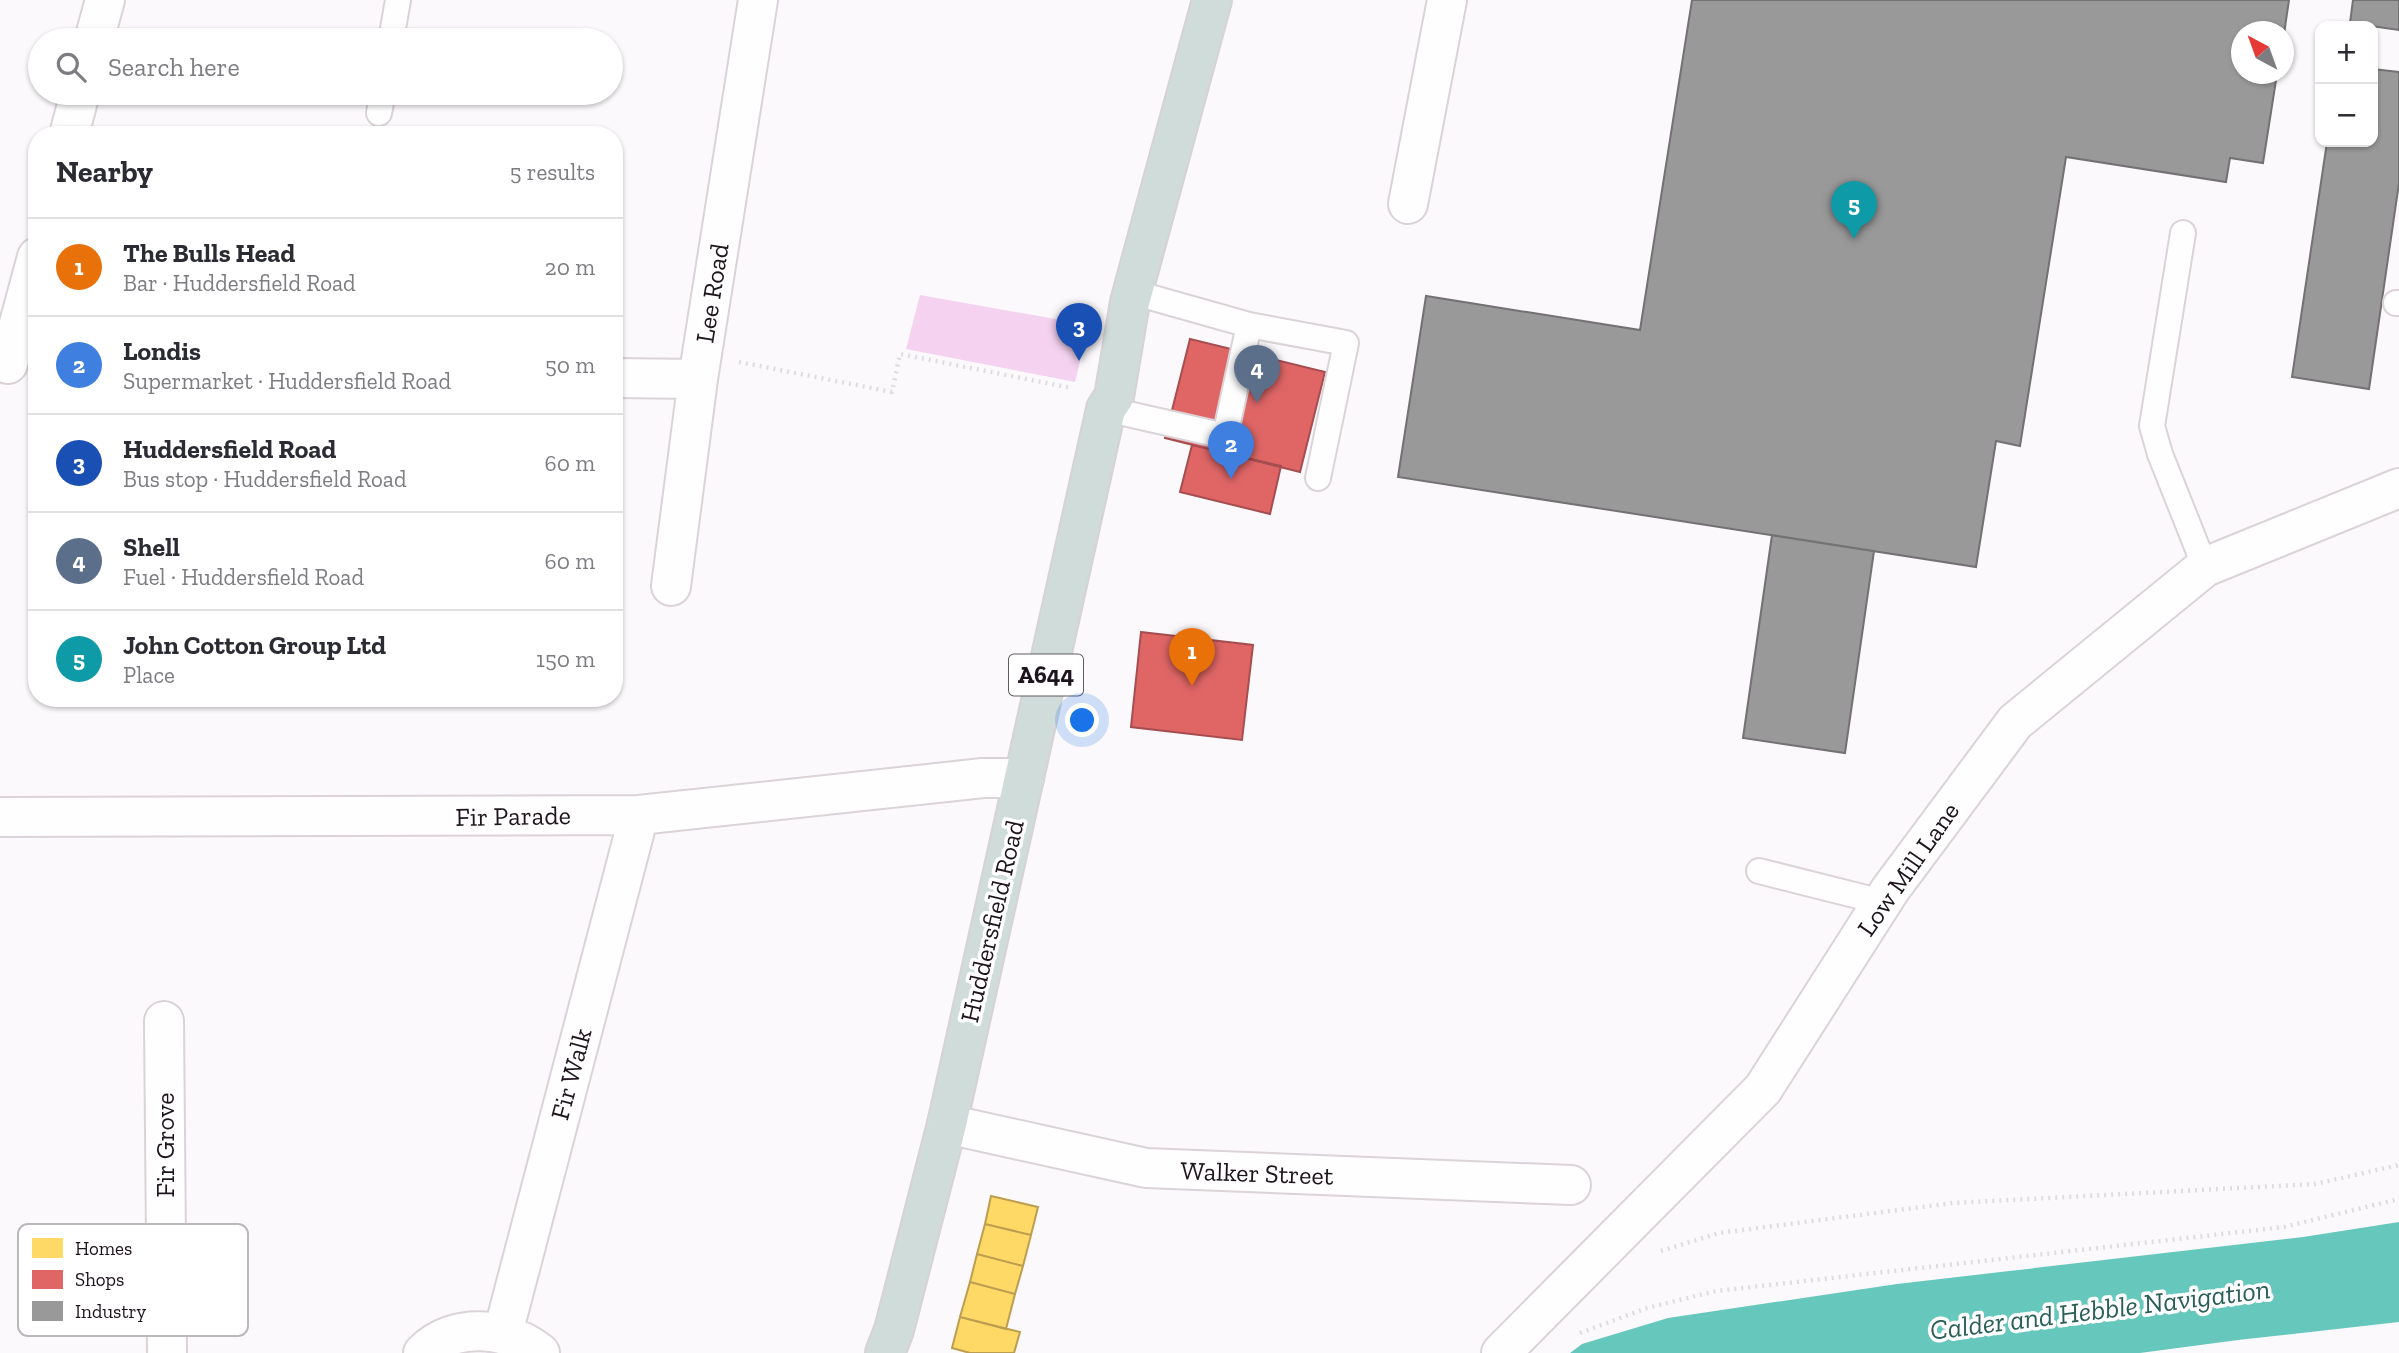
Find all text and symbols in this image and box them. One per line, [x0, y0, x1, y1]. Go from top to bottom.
north arrow [2231, 21, 2294, 84]
map controls [2315, 21, 2378, 147]
button: + [2315, 21, 2378, 84]
search box [28, 28, 623, 105]
icon: search [52, 48, 90, 86]
text: Search here [108, 51, 240, 83]
button: − [2315, 84, 2378, 147]
text: Nearby [56, 154, 153, 190]
text: 5 results [510, 158, 595, 186]
pin: 5 [1831, 181, 1877, 239]
text: The Bulls Head [123, 237, 295, 269]
street label: Lee Road [688, 241, 736, 345]
text: 1 [74, 253, 84, 281]
text: 20 m [545, 253, 595, 281]
text: Bar · Huddersfield Road [123, 269, 356, 297]
pin: 3 [1056, 303, 1102, 361]
text: Londis [123, 335, 201, 367]
pin: 4 [1234, 345, 1280, 403]
text: 2 [73, 351, 85, 379]
text: 50 m [545, 351, 595, 379]
text: Supermarket · Huddersfield Road [123, 367, 451, 395]
pin: 2 [1208, 421, 1254, 479]
text: Huddersfield Road [123, 433, 336, 465]
text: 3 [73, 449, 85, 477]
text: 60 m [544, 449, 595, 477]
text: Bus stop · Huddersfield Road [123, 465, 407, 493]
text: Shell [123, 531, 180, 563]
text: 4 [72, 547, 86, 575]
text: 60 m [544, 547, 595, 575]
text: Fuel · Huddersfield Road [123, 563, 364, 591]
pin: 1 [1169, 628, 1215, 686]
text: John Cotton Group Ltd [123, 629, 386, 661]
text: 5 [73, 645, 85, 673]
text: 150 m [536, 645, 595, 673]
road number: A644 [1009, 654, 1083, 696]
text: Place [123, 661, 175, 689]
your location [1065, 703, 1099, 737]
street label: Low Mill Lane [1850, 796, 1966, 942]
street label: Fir Parade [455, 799, 571, 833]
street label: Huddersfield Road [953, 817, 1031, 1025]
street label: Fir Walk [543, 1024, 599, 1123]
street label: Fir Grove [149, 1092, 181, 1198]
street label: Walker Street [1180, 1154, 1334, 1192]
legend [18, 1224, 248, 1336]
text: Homes [75, 1237, 132, 1260]
text: Shops [75, 1268, 124, 1291]
water label: Calder and Hebble Navigation [1928, 1272, 2272, 1347]
text: Industry [75, 1300, 146, 1323]

